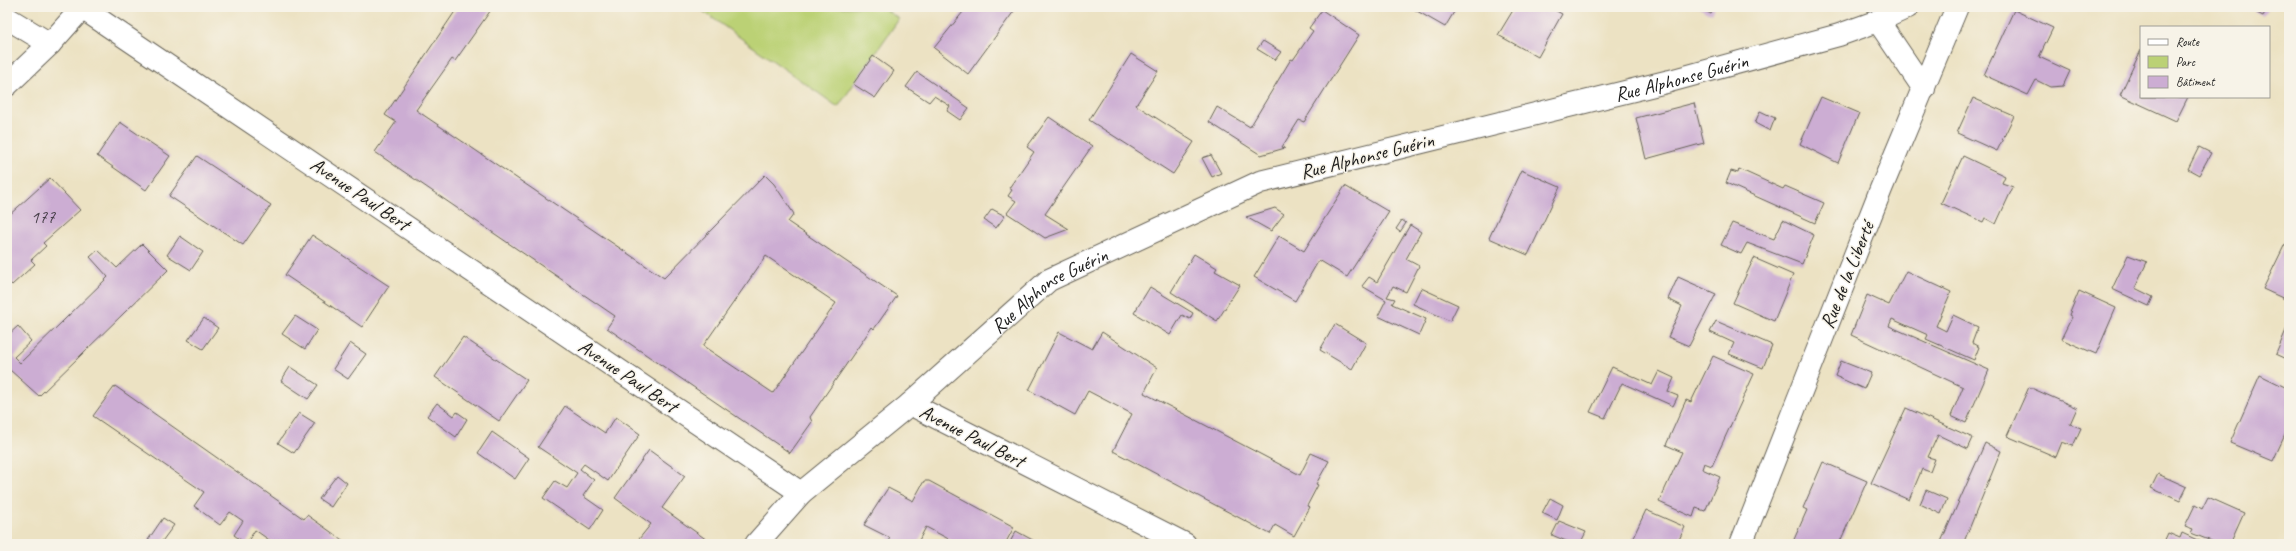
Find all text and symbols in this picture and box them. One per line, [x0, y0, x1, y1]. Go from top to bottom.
legend [2140, 26, 2270, 98]
text: Route [2176, 34, 2200, 50]
street label: Rue Alphonse Guérin [1612, 48, 1752, 107]
text: Parc [2176, 54, 2196, 70]
text: Bâtiment [2176, 74, 2215, 90]
street label: Rue Alphonse Guérin [1298, 127, 1437, 185]
street label: Avenue Paul Bert [306, 152, 417, 238]
house number: 177 [31, 206, 56, 228]
street label: Rue de la Liberté [1814, 215, 1881, 332]
street label: Rue Alphonse Guérin [986, 242, 1112, 338]
street label: Avenue Paul Bert [574, 334, 685, 420]
street label: Avenue Paul Bert [915, 399, 1032, 475]

